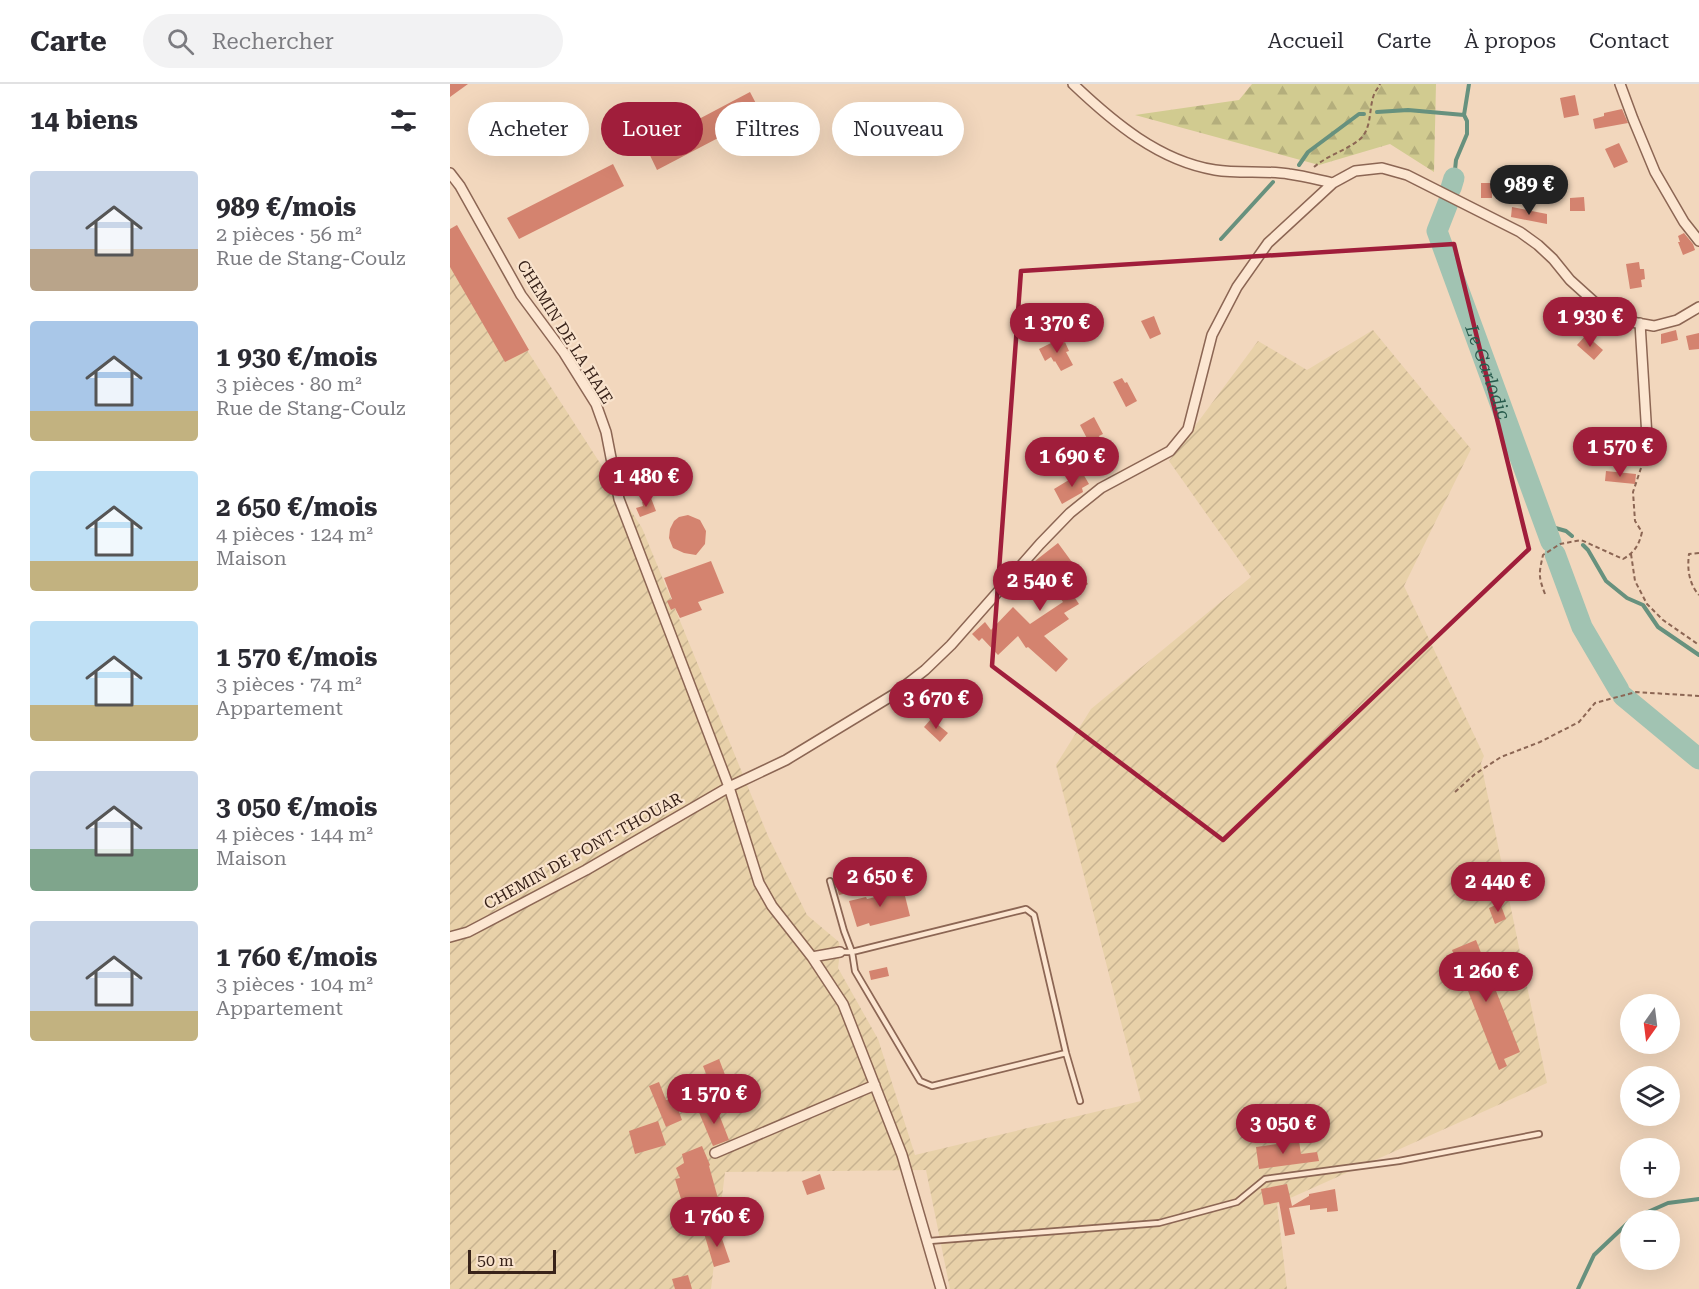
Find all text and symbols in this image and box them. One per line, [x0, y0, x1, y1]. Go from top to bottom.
search box [143, 14, 563, 68]
text: Carte [30, 25, 107, 58]
icon: search [164, 25, 197, 58]
text: Rechercher [212, 29, 334, 54]
text: Accueil [1268, 29, 1344, 53]
text: Carte [1377, 29, 1431, 53]
text: À propos [1464, 29, 1556, 53]
text: Contact [1589, 29, 1669, 53]
chip: Acheter [468, 102, 589, 156]
chip: Louer [601, 102, 703, 156]
chip: Filtres [715, 102, 820, 156]
chip: Nouveau [832, 102, 964, 156]
icon: filters [387, 104, 420, 137]
text: 14 biens [30, 105, 138, 135]
pin: 989 € [1487, 165, 1571, 216]
text: 989 € [1504, 172, 1554, 196]
text: 989 €/mois [216, 192, 356, 222]
icon: home [78, 195, 150, 267]
text: 2 pièces · 56 m² [216, 222, 362, 246]
text: Rue de Stang-Coulz [216, 246, 405, 270]
street label: CHEMIN DE LA HAIE [513, 257, 617, 407]
pin: 1 930 € [1535, 297, 1645, 348]
pin: 1 370 € [1002, 303, 1112, 354]
text: 1 930 € [1557, 304, 1623, 328]
text: 1 370 € [1024, 310, 1090, 334]
water label: Le Garlodic [1461, 321, 1516, 423]
text: 1 930 €/mois [216, 342, 377, 372]
icon: home [78, 345, 150, 417]
text: 3 pièces · 80 m² [216, 372, 362, 396]
text: Rue de Stang-Coulz [216, 396, 405, 420]
pin: 1 570 € [1565, 427, 1675, 478]
text: 1 570 € [1587, 434, 1653, 458]
pin: 1 690 € [1017, 437, 1127, 488]
text: 1 690 € [1039, 444, 1105, 468]
pin: 1 480 € [591, 457, 701, 508]
text: 1 480 € [613, 464, 679, 488]
text: 2 650 €/mois [216, 492, 377, 522]
icon: home [78, 495, 150, 567]
text: 4 pièces · 124 m² [216, 522, 373, 546]
text: Maison [216, 546, 287, 570]
pin: 2 540 € [985, 561, 1095, 612]
text: 2 540 € [1007, 568, 1073, 592]
text: 1 570 €/mois [216, 642, 377, 672]
icon: home [78, 645, 150, 717]
text: 3 pièces · 74 m² [216, 672, 362, 696]
pin: 3 670 € [881, 679, 991, 730]
text: 3 670 € [903, 686, 969, 710]
text: Appartement [216, 696, 343, 720]
street label: CHEMIN DE PONT-THOUAR [481, 788, 685, 914]
text: 3 050 €/mois [216, 792, 377, 822]
icon: home [78, 795, 150, 867]
text: 4 pièces · 144 m² [216, 822, 373, 846]
text: Maison [216, 846, 287, 870]
pin: 2 650 € [825, 857, 935, 908]
pin: 2 440 € [1443, 862, 1553, 913]
text: 2 650 € [847, 864, 913, 888]
text: 2 440 € [1465, 869, 1531, 893]
text: 1 760 €/mois [216, 942, 377, 972]
icon: home [78, 945, 150, 1017]
pin: 1 260 € [1431, 952, 1541, 1003]
text: 1 260 € [1453, 959, 1519, 983]
text: 3 pièces · 104 m² [216, 972, 373, 996]
north arrow [1620, 994, 1680, 1054]
map controls [1620, 994, 1680, 1270]
text: Appartement [216, 996, 343, 1020]
button: layers [1620, 1066, 1680, 1126]
pin: 1 570 € [659, 1074, 769, 1125]
text: 1 570 € [681, 1081, 747, 1105]
pin: 3 050 € [1228, 1104, 1338, 1155]
text: 3 050 € [1250, 1111, 1316, 1135]
button: + [1620, 1138, 1680, 1198]
pin: 1 760 € [662, 1197, 772, 1248]
text: 1 760 € [684, 1204, 750, 1228]
button: − [1620, 1210, 1680, 1270]
scale bar [468, 1247, 556, 1274]
text: 50 m [477, 1251, 514, 1270]

